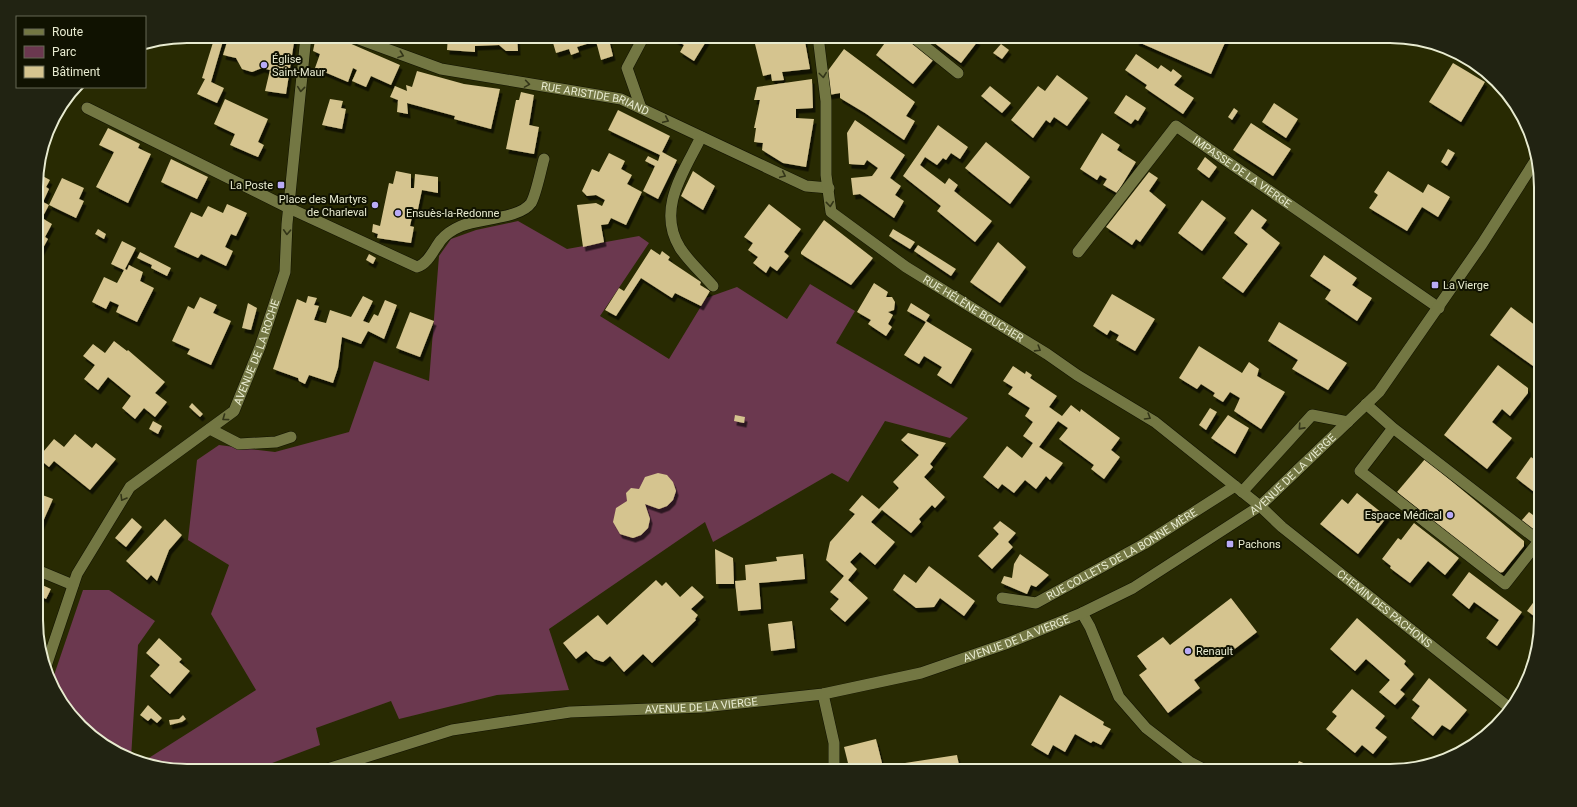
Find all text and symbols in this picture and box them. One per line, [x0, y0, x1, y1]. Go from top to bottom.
legend [16, 16, 146, 88]
text: Route [52, 25, 83, 39]
text: Parc [52, 45, 76, 59]
one-way arrow [397, 50, 404, 58]
place label: Église Saint-Maur [272, 53, 326, 79]
marker: Église Saint-Maur [259, 60, 269, 70]
text: Bâtiment [52, 65, 100, 79]
one-way arrow [818, 72, 827, 78]
one-way arrow [524, 79, 530, 88]
street label: RUE ARISTIDE BRIAND [540, 79, 651, 118]
one-way arrow [296, 86, 305, 92]
one-way arrow [661, 115, 669, 123]
street label: IMPASSE DE LA VIERGE [1190, 133, 1294, 210]
one-way arrow [779, 170, 787, 178]
place label: La Poste [230, 179, 273, 192]
marker: La Poste [276, 180, 286, 190]
place label: Place des Martyrs de Charleval [279, 193, 367, 219]
marker: Place des Martyrs de Charleval [370, 200, 380, 210]
one-way arrow [826, 201, 835, 207]
place label: Ensuès-la-Redonne [406, 207, 500, 220]
marker: Ensuès-la-Redonne [393, 208, 403, 218]
one-way arrow [282, 229, 291, 235]
street label: RUE HÉLÈNE BOUCHER [921, 273, 1026, 345]
place label: La Vierge [1443, 279, 1489, 292]
marker: La Vierge [1430, 280, 1440, 290]
street label: AVENUE DE LA ROCHE [231, 298, 282, 407]
one-way arrow [1034, 344, 1041, 351]
one-way arrow [222, 413, 229, 420]
one-way arrow [1144, 413, 1151, 420]
one-way arrow [1298, 422, 1306, 430]
street label: AVENUE DE LA VIERGE [1247, 431, 1338, 517]
one-way arrow [121, 494, 128, 501]
street label: RUE COLLETS DE LA BONNE MÈRE [1044, 505, 1199, 603]
place label: Espace Médical [1365, 509, 1442, 522]
marker: Espace Médical [1445, 510, 1455, 520]
place label: Pachons [1238, 538, 1281, 551]
marker: Pachons [1225, 539, 1235, 549]
street label: CHEMIN DES PACHONS [1334, 567, 1435, 650]
street label: AVENUE DE LA VIERGE [961, 612, 1071, 665]
place label: Renault [1196, 645, 1233, 658]
marker: Renault [1183, 646, 1193, 656]
street label: AVENUE DE LA VIERGE [645, 695, 758, 716]

